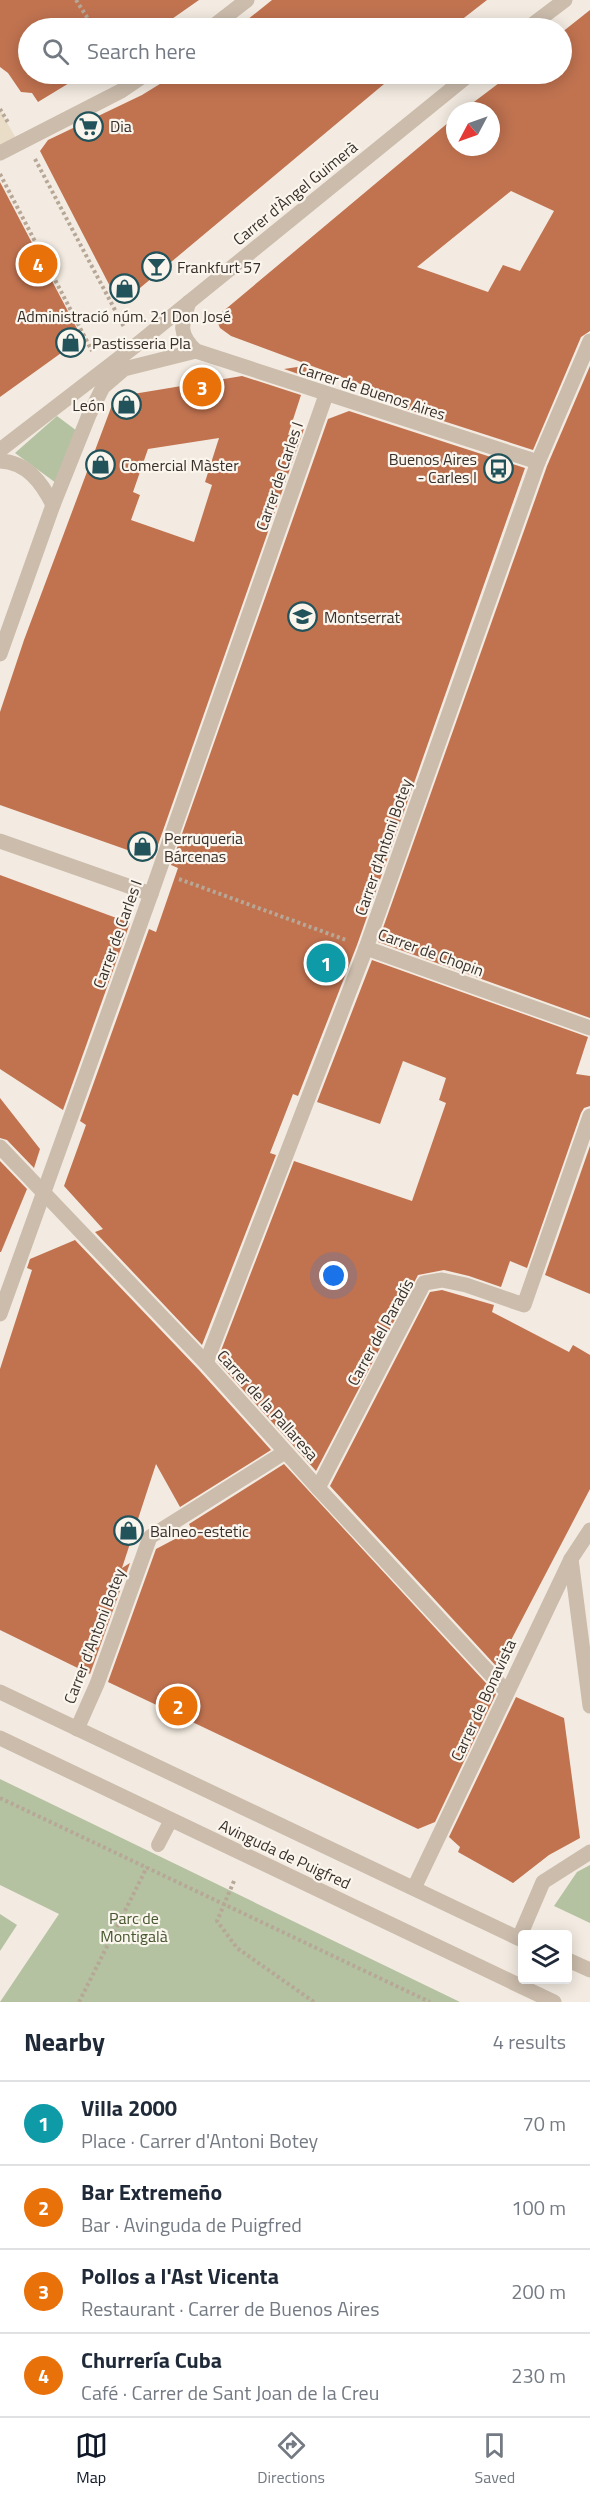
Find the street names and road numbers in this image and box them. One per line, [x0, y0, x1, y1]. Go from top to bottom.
street label: Carrer d'Àngel Guimerà [227, 135, 363, 251]
street label: Carrer de Buenos Aires [295, 356, 449, 426]
street label: Carrer de Carles I [249, 418, 309, 534]
street label: Carrer d'Antoni Botey [348, 775, 418, 919]
street label: Carrer de Carles I [86, 876, 148, 992]
street label: Carrer de Chopin [375, 922, 487, 982]
street label: Carrer del Paradís [341, 1274, 419, 1390]
street label: Carrer de la Pallaresa [212, 1344, 324, 1466]
street label: Carrer d'Antoni Botey [57, 1565, 131, 1707]
street label: Carrer de Bonavista [444, 1635, 522, 1765]
street label: Avinguda de Puigfred [215, 1813, 355, 1895]

